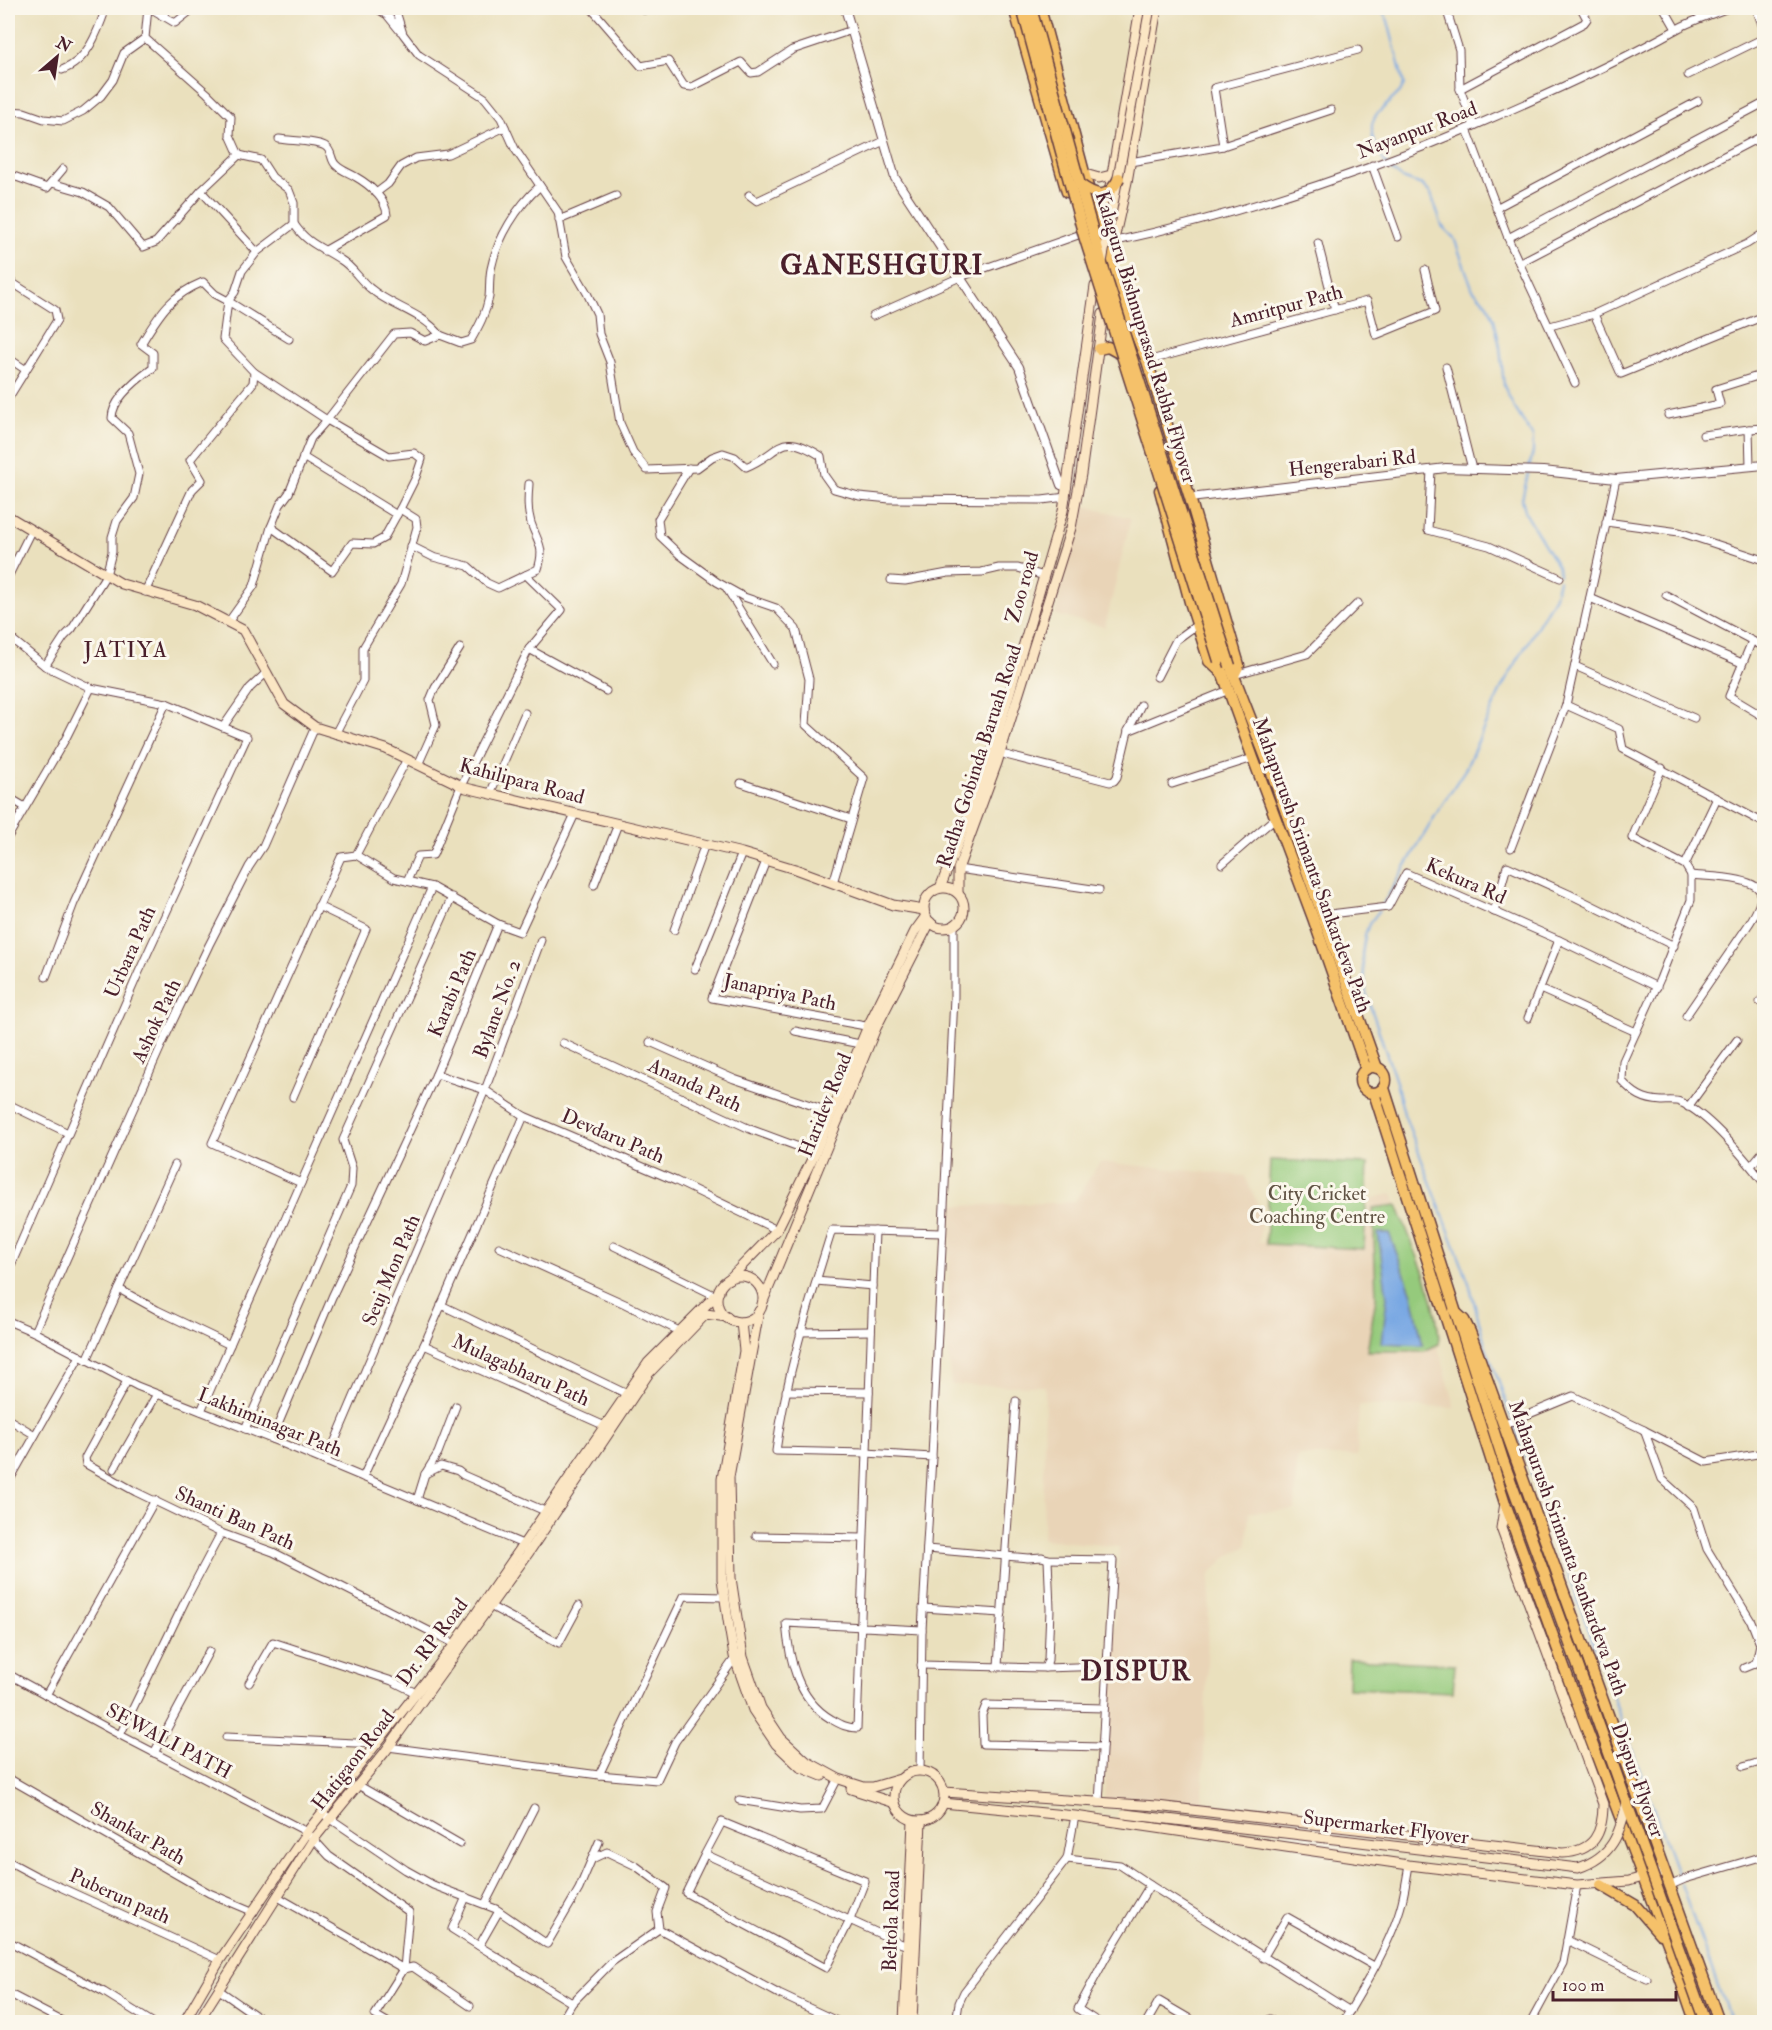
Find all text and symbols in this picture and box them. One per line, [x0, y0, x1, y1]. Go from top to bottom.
north arrow [27, 27, 87, 87]
text: N [52, 32, 75, 57]
street label: Nayanpur Road [1353, 96, 1481, 165]
street label: Kalaguru Bishnuprasad Rabha Flyover [1089, 188, 1203, 487]
district label: GANESHGURI [780, 250, 984, 282]
street label: Amritpur Path [1226, 279, 1346, 334]
street label: Hengerabari Rd [1287, 444, 1417, 482]
street label: Zoo road [1000, 548, 1044, 626]
district label: JATIYA [83, 636, 168, 664]
street label: Radha Gobinda Baruah Road [931, 641, 1027, 871]
street label: Mahapurush Srimanta Sankardeva Path [1246, 714, 1377, 1017]
street label: Kahilipara Road [456, 752, 587, 811]
street label: Kekura Rd [1422, 852, 1510, 910]
street label: Urbara Path [99, 902, 162, 1002]
street label: Karabi Path [422, 945, 482, 1041]
street label: Bylane No. 2 [468, 956, 526, 1062]
street label: Janapriya Path [720, 968, 839, 1017]
street label: Ashok Path [125, 975, 187, 1068]
street label: Haridev Road [793, 1049, 857, 1161]
street label: Ananda Path [643, 1052, 746, 1118]
street label: Devdaru Path [558, 1103, 669, 1169]
park label: City Cricket Coaching Centre [1249, 1181, 1385, 1229]
street label: Seuj Mon Path [356, 1210, 426, 1329]
street label: Mulagabharu Path [448, 1329, 594, 1412]
street label: Lakhiminagar Path [194, 1382, 346, 1463]
street label: Mahapurush Srimanta Sankardeva Path [1502, 1397, 1633, 1700]
street label: Shanti Ban Path [171, 1480, 299, 1556]
street label: Dr. RP Road [391, 1593, 473, 1691]
district label: DISPUR [1081, 1656, 1191, 1688]
street label: SEWALI PATH [102, 1697, 236, 1785]
street label: Hatigaon Road [306, 1705, 400, 1815]
street label: Dispur Flyover [1605, 1719, 1671, 1842]
street label: Shankar Path [86, 1796, 191, 1871]
street label: Supermarket Flyover [1302, 1804, 1471, 1851]
street label: Puberun path [65, 1863, 175, 1930]
street label: Beltola Road [877, 1870, 905, 1972]
scale bar [1553, 1964, 1676, 2002]
text: 100 m [1562, 1974, 1605, 1997]

